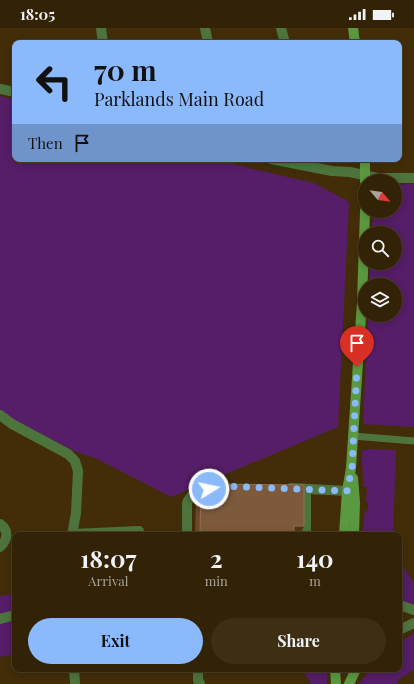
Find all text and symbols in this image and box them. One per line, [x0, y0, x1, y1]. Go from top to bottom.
text: 18:05 [20, 4, 55, 24]
text: 70 m [94, 51, 157, 88]
icon: left [28, 56, 80, 108]
text: Parklands Main Road [94, 87, 264, 111]
icon: arrive [71, 132, 93, 154]
text: Then [28, 133, 63, 153]
north arrow [358, 174, 402, 218]
map controls [358, 174, 402, 322]
button: search [358, 226, 402, 270]
button: layers [358, 278, 402, 322]
pin [340, 326, 374, 367]
icon: arrive [346, 332, 368, 354]
position arrow [188, 468, 230, 510]
text: 18:07 [80, 542, 136, 574]
text: 2 [210, 542, 223, 574]
text: 140 [296, 542, 334, 574]
text: Arrival [88, 572, 128, 589]
text: min [205, 572, 228, 589]
text: m [309, 572, 321, 589]
button: Exit [28, 618, 203, 664]
button: Share [211, 618, 386, 664]

